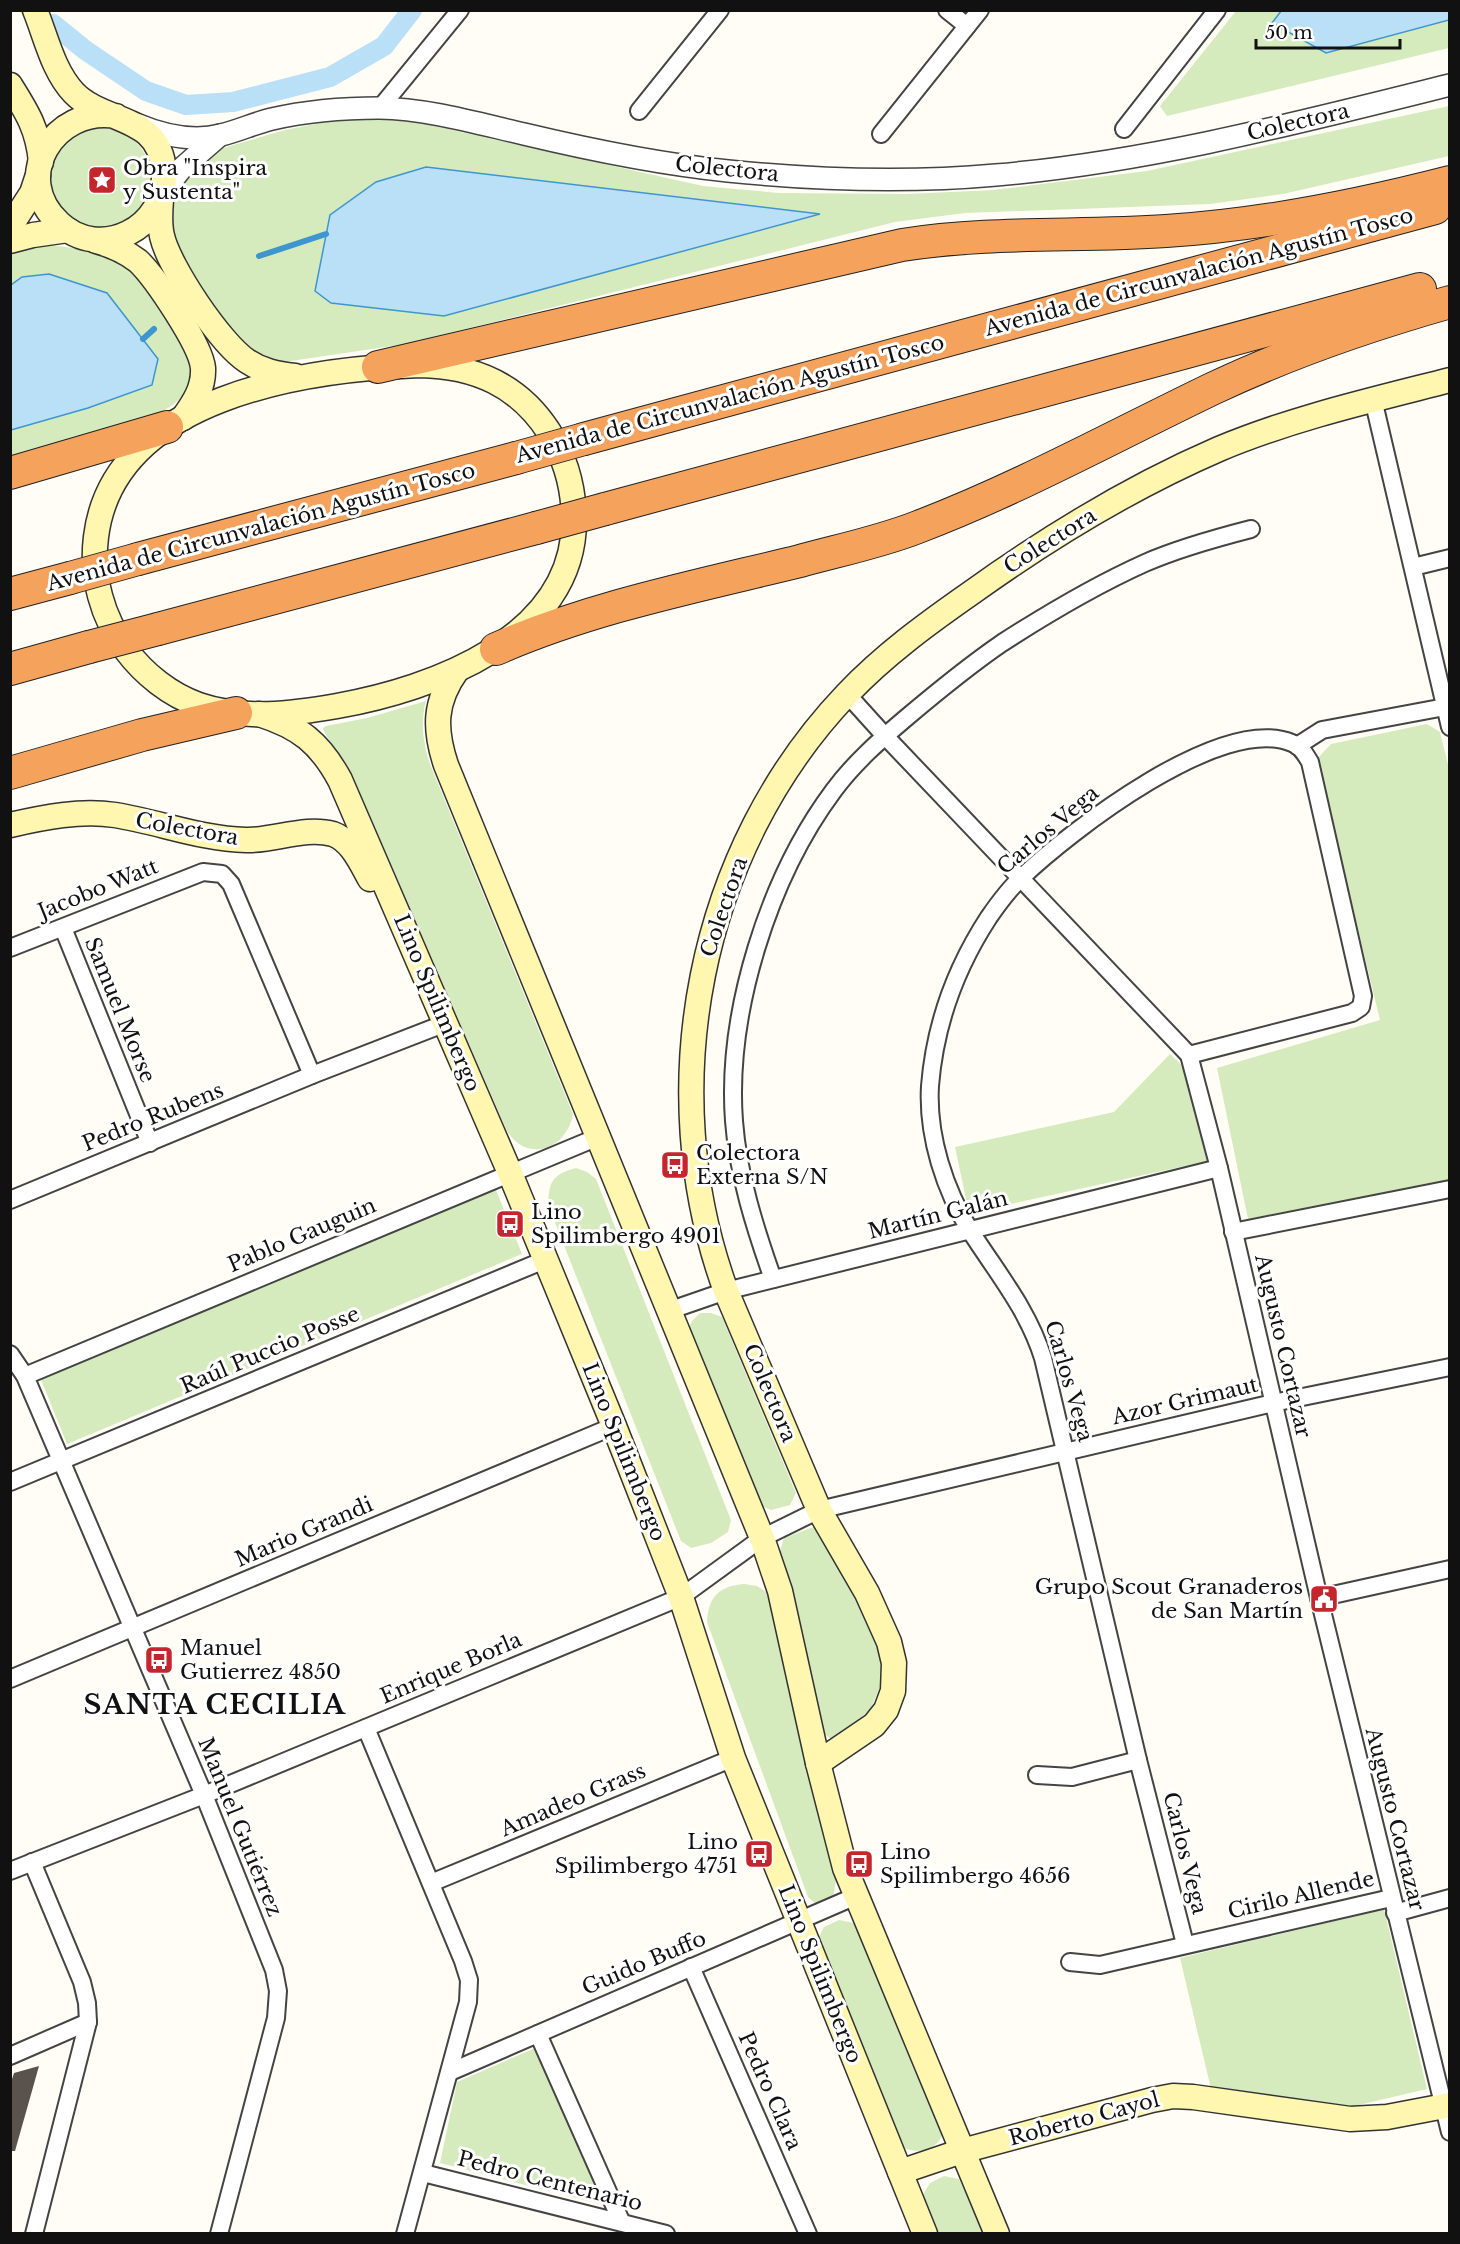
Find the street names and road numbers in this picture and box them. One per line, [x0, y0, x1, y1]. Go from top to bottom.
street label: Colectora [1244, 98, 1352, 146]
street label: Colectora [674, 151, 780, 187]
street label: Avenida de Circunvalación Agustín Tosco [981, 202, 1416, 342]
street label: Avenida de Circunvalación Agustín Tosco [512, 329, 947, 469]
street label: Avenida de Circunvalación Agustín Tosco [43, 457, 478, 597]
street label: Colectora [999, 502, 1101, 580]
street label: Carlos Vega [992, 780, 1104, 880]
street label: Colectora [134, 807, 241, 851]
street label: Jacobo Watt [31, 853, 162, 926]
street label: Colectora [695, 853, 753, 960]
street label: Lino Spilimbergo [388, 910, 486, 1096]
street label: Samuel Morse [79, 934, 161, 1086]
street label: Pedro Rubens [79, 1077, 227, 1157]
street label: Martín Galán [865, 1185, 1011, 1245]
street label: Pablo Gauguin [224, 1192, 380, 1278]
street label: Augusto Cortazar [1249, 1251, 1317, 1440]
street label: Raúl Puccio Posse [177, 1301, 363, 1399]
street label: Carlos Vega [1039, 1317, 1099, 1445]
street label: Colectora [738, 1340, 802, 1446]
street label: Lino Spilimbergo [576, 1359, 672, 1545]
street label: Azor Grimaut [1109, 1372, 1260, 1431]
street label: Mario Grandi [231, 1491, 377, 1573]
street label: Enrique Borla [376, 1626, 526, 1709]
street label: Augusto Cortazar [1359, 1724, 1430, 1913]
street label: Manuel Gutiérrez [192, 1734, 288, 1920]
street label: Amadeo Grass [496, 1758, 650, 1843]
street label: Carlos Vega [1157, 1789, 1213, 1917]
street label: Cirilo Allende [1225, 1866, 1377, 1924]
street label: Lino Spilimbergo [772, 1881, 868, 2067]
street label: Guido Buffo [578, 1925, 710, 2001]
street label: Pedro Clara [732, 2028, 808, 2154]
street label: Roberto Cayol [1006, 2086, 1162, 2152]
street label: Pedro Centenario [455, 2145, 645, 2217]

